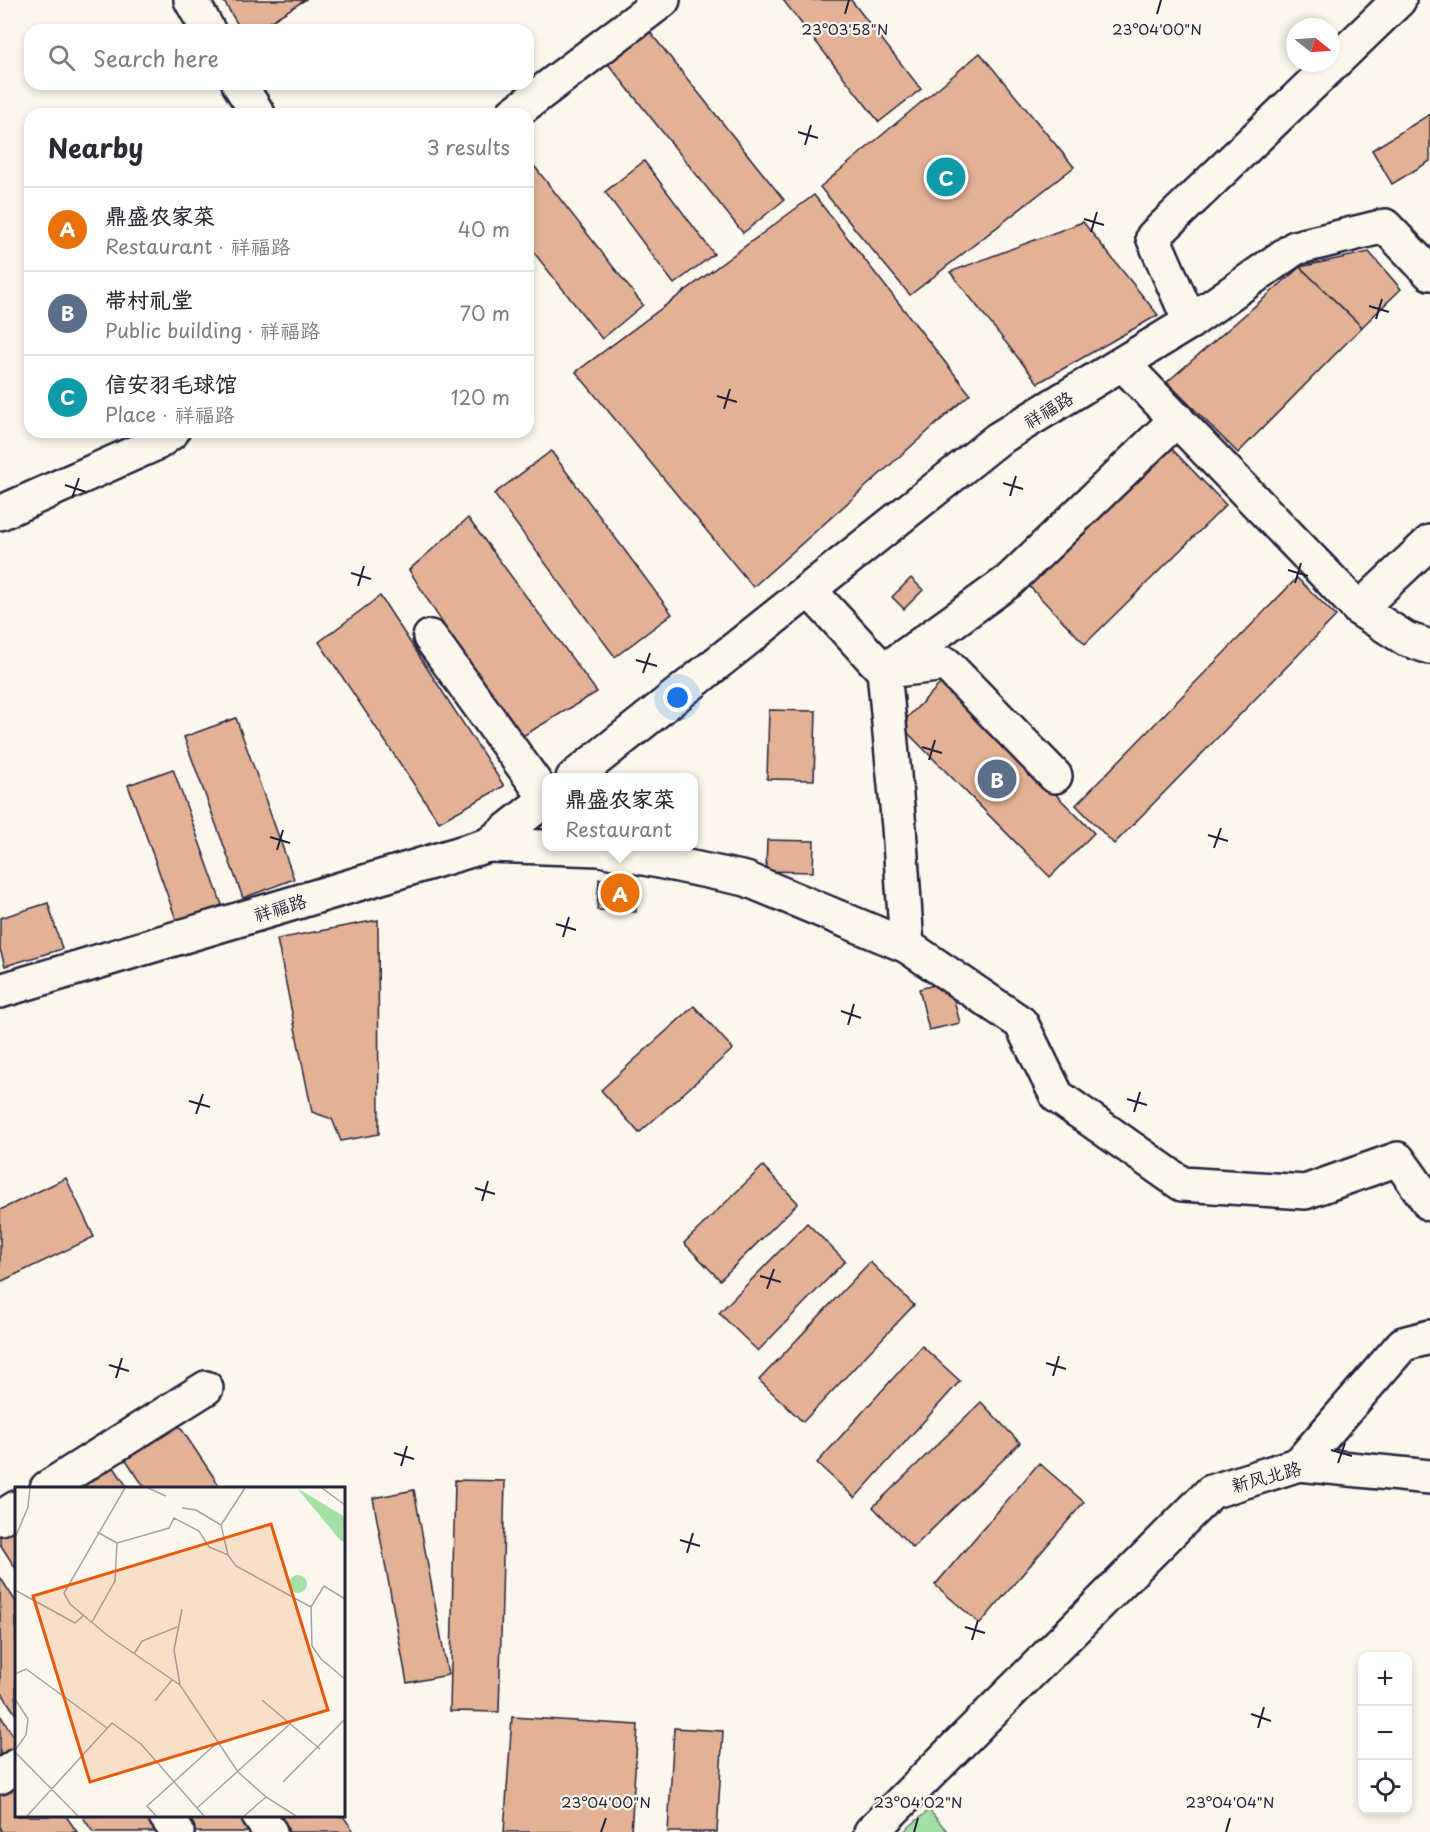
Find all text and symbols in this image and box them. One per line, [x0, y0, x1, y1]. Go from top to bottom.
text: 23°03'58"N [802, 17, 889, 40]
text: 23°04'00"N [1112, 17, 1202, 40]
north arrow [1286, 18, 1340, 72]
search box [24, 24, 534, 90]
icon: search [45, 41, 78, 74]
text: Search here [93, 41, 219, 74]
text: Nearby [48, 128, 143, 167]
text: 3 results [427, 132, 510, 162]
pin: C [926, 154, 966, 200]
text: 鼎盛农家菜 [105, 198, 215, 231]
text: A [60, 214, 75, 244]
text: 40 m [458, 214, 510, 244]
text: Restaurant · 祥福路 [105, 231, 290, 261]
text: 带村礼堂 [105, 282, 193, 315]
text: B [61, 298, 74, 328]
text: 70 m [460, 298, 510, 328]
text: Public building · 祥福路 [105, 315, 320, 345]
text: 信安羽毛球馆 [105, 366, 237, 399]
text: C [60, 382, 75, 412]
text: 120 m [451, 382, 510, 412]
street label: 祥福路 [1018, 384, 1078, 434]
text: Place · 祥福路 [105, 399, 235, 429]
your location [663, 683, 692, 712]
pin: B [978, 756, 1016, 802]
popup [542, 773, 698, 851]
text: 鼎盛农家菜 [565, 781, 675, 814]
text: Restaurant [565, 814, 672, 844]
pin: A [600, 870, 640, 916]
street label: 祥福路 [250, 886, 310, 928]
street label: 新风北路 [1228, 1454, 1304, 1498]
inset map [15, 1487, 345, 1817]
map controls [1358, 1652, 1412, 1814]
button: + [1358, 1652, 1412, 1706]
button: − [1358, 1706, 1412, 1760]
button: locate [1358, 1760, 1412, 1814]
text: 23°04'00"N [561, 1790, 651, 1813]
text: 23°04'02"N [873, 1790, 963, 1813]
text: 23°04'04"N [1186, 1790, 1274, 1813]

